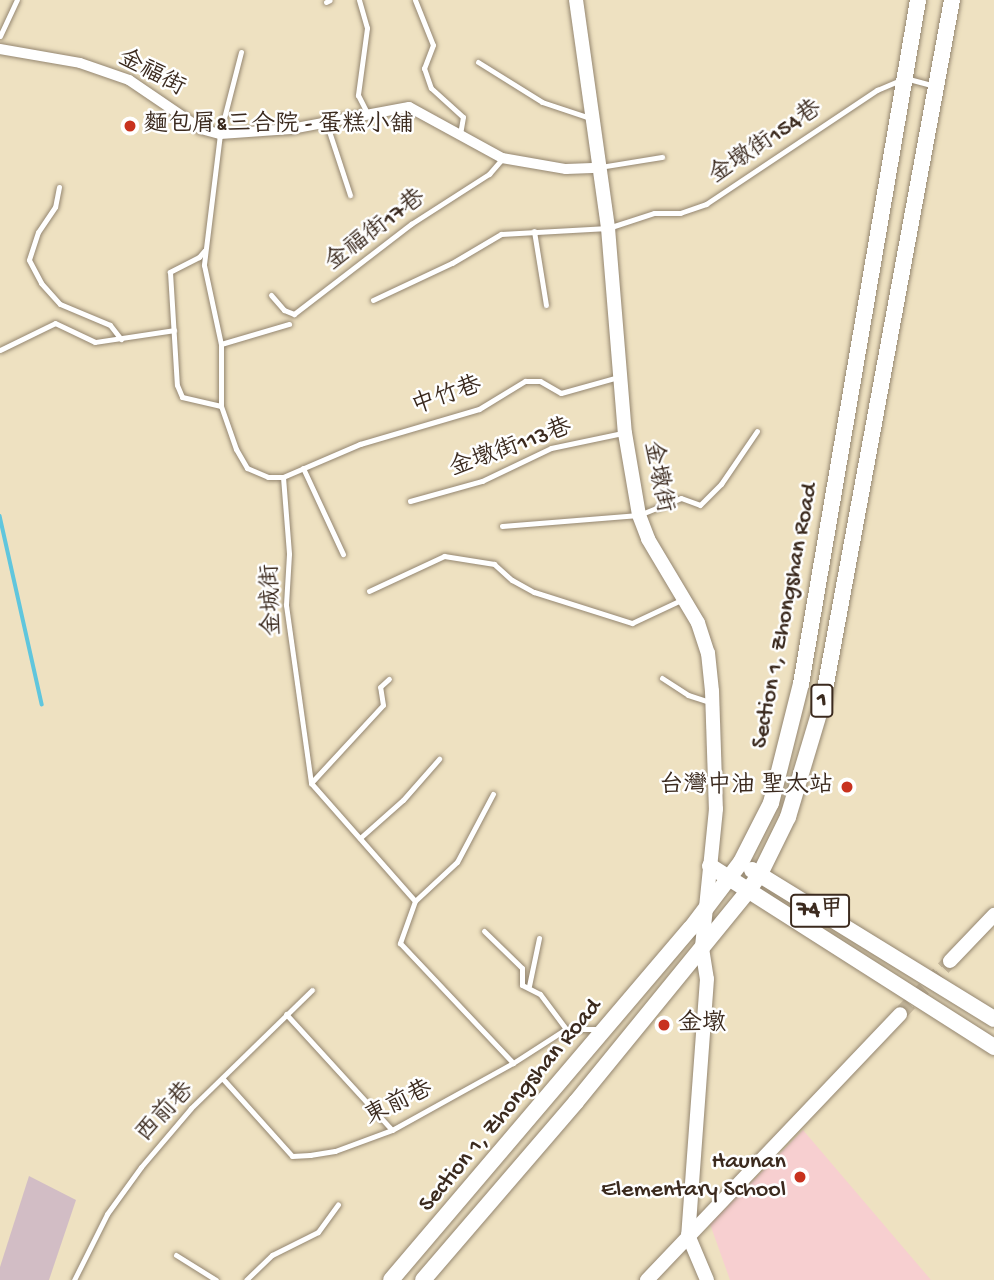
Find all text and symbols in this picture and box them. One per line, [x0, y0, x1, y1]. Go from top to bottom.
street label: 金福街 [112, 44, 190, 104]
street label: 金墩街154巷 [704, 95, 828, 191]
place label: 麵包屑&三合院 - 蛋糕小舖 [144, 112, 414, 140]
marker: 麵包屑&三合院 - 蛋糕小舖 [122, 118, 138, 134]
street label: 金福街17巷 [320, 184, 432, 278]
street label: 中竹巷 [408, 372, 486, 422]
street label: 金墩街113巷 [446, 414, 576, 484]
street label: 金墩街 [636, 439, 678, 515]
street label: Section 1, Zhongshan Road [746, 481, 826, 751]
street label: 金城街 [257, 564, 289, 636]
road number: 1 [810, 681, 834, 720]
place label: 台灣中油 聖太站 [659, 773, 833, 801]
marker: 台灣中油 聖太站 [839, 779, 855, 795]
road number: 74甲 [788, 891, 852, 930]
street label: Section 1, Zhongshan Road [413, 993, 609, 1219]
place label: 金墩 [678, 1011, 726, 1039]
marker: 金墩 [656, 1017, 672, 1033]
street label: 東前巷 [360, 1075, 438, 1133]
street label: 西前巷 [131, 1077, 201, 1149]
place label: Haunan Elementary School [601, 1149, 786, 1205]
marker: Haunan Elementary School [792, 1169, 808, 1185]

